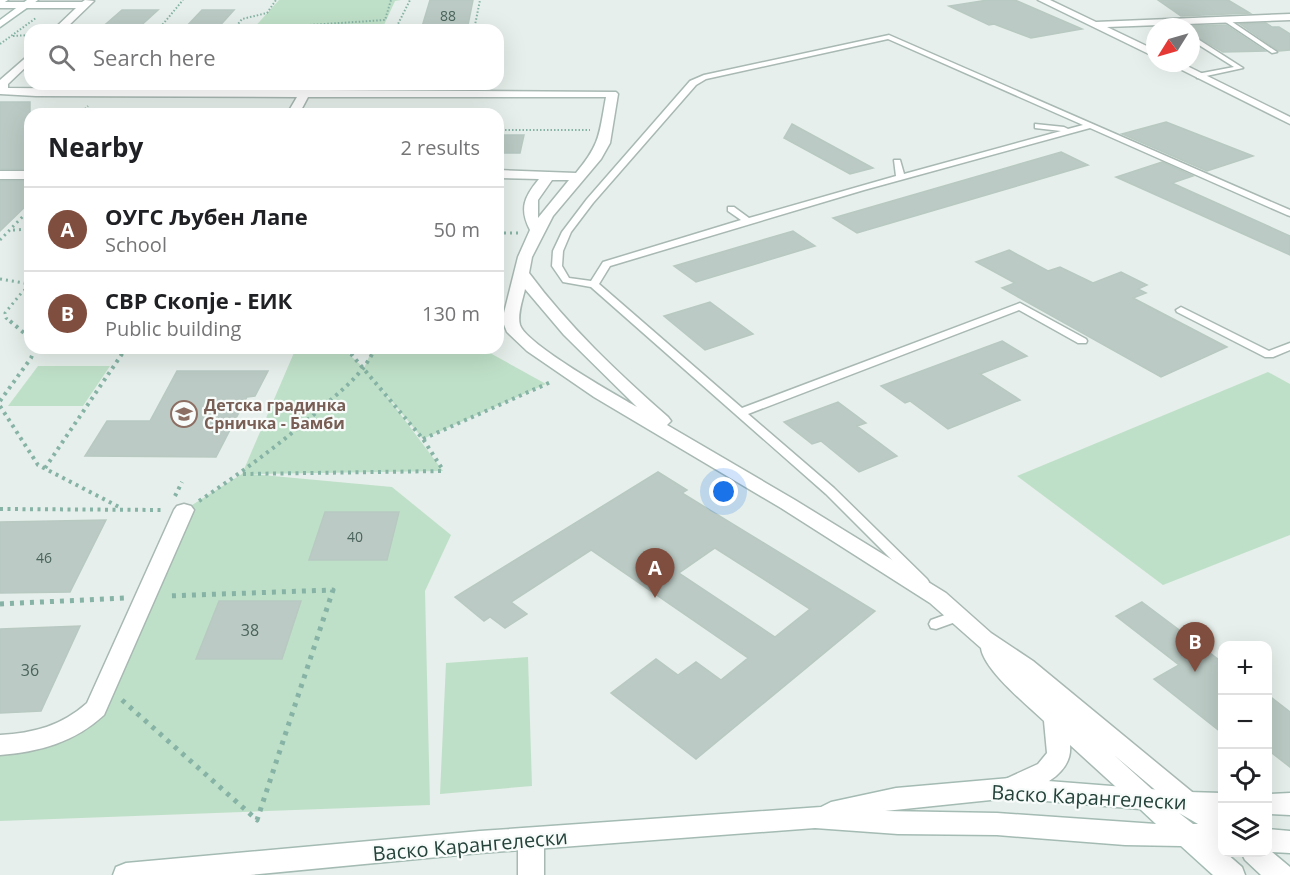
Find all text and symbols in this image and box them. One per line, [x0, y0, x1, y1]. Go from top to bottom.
house number: 88 [440, 6, 456, 25]
north arrow [1146, 18, 1200, 72]
search box [24, 24, 504, 90]
icon: search [45, 41, 78, 74]
text: Search here [93, 42, 216, 72]
text: Nearby [48, 129, 143, 165]
text: 2 results [400, 134, 480, 161]
text: ОУГС Љубен Лапе [105, 201, 308, 231]
text: A [61, 216, 74, 243]
text: 50 m [433, 216, 480, 243]
text: School [105, 231, 167, 258]
text: СВР Скопје - ЕИК [105, 285, 292, 315]
text: B [61, 300, 74, 327]
text: 130 m [422, 300, 480, 327]
text: Public building [105, 315, 241, 342]
place label: Детска градинка Срничка - Бамби [204, 394, 346, 434]
school or university icon: Детска градинка Срничка - Бамби [169, 399, 199, 429]
your location [709, 477, 738, 506]
house number: 40 [347, 527, 363, 546]
house number: 46 [36, 548, 52, 567]
pin: A [636, 548, 674, 598]
house number: 38 [241, 619, 259, 641]
pin: B [1176, 622, 1214, 672]
map controls [1218, 641, 1272, 857]
button: + [1218, 641, 1272, 695]
house number: 36 [21, 659, 39, 681]
button: − [1218, 695, 1272, 749]
button: locate [1218, 749, 1272, 803]
street label: Васко Карангелески [991, 778, 1187, 816]
button: layers [1218, 803, 1272, 857]
street label: Васко Карангелески [371, 823, 569, 867]

